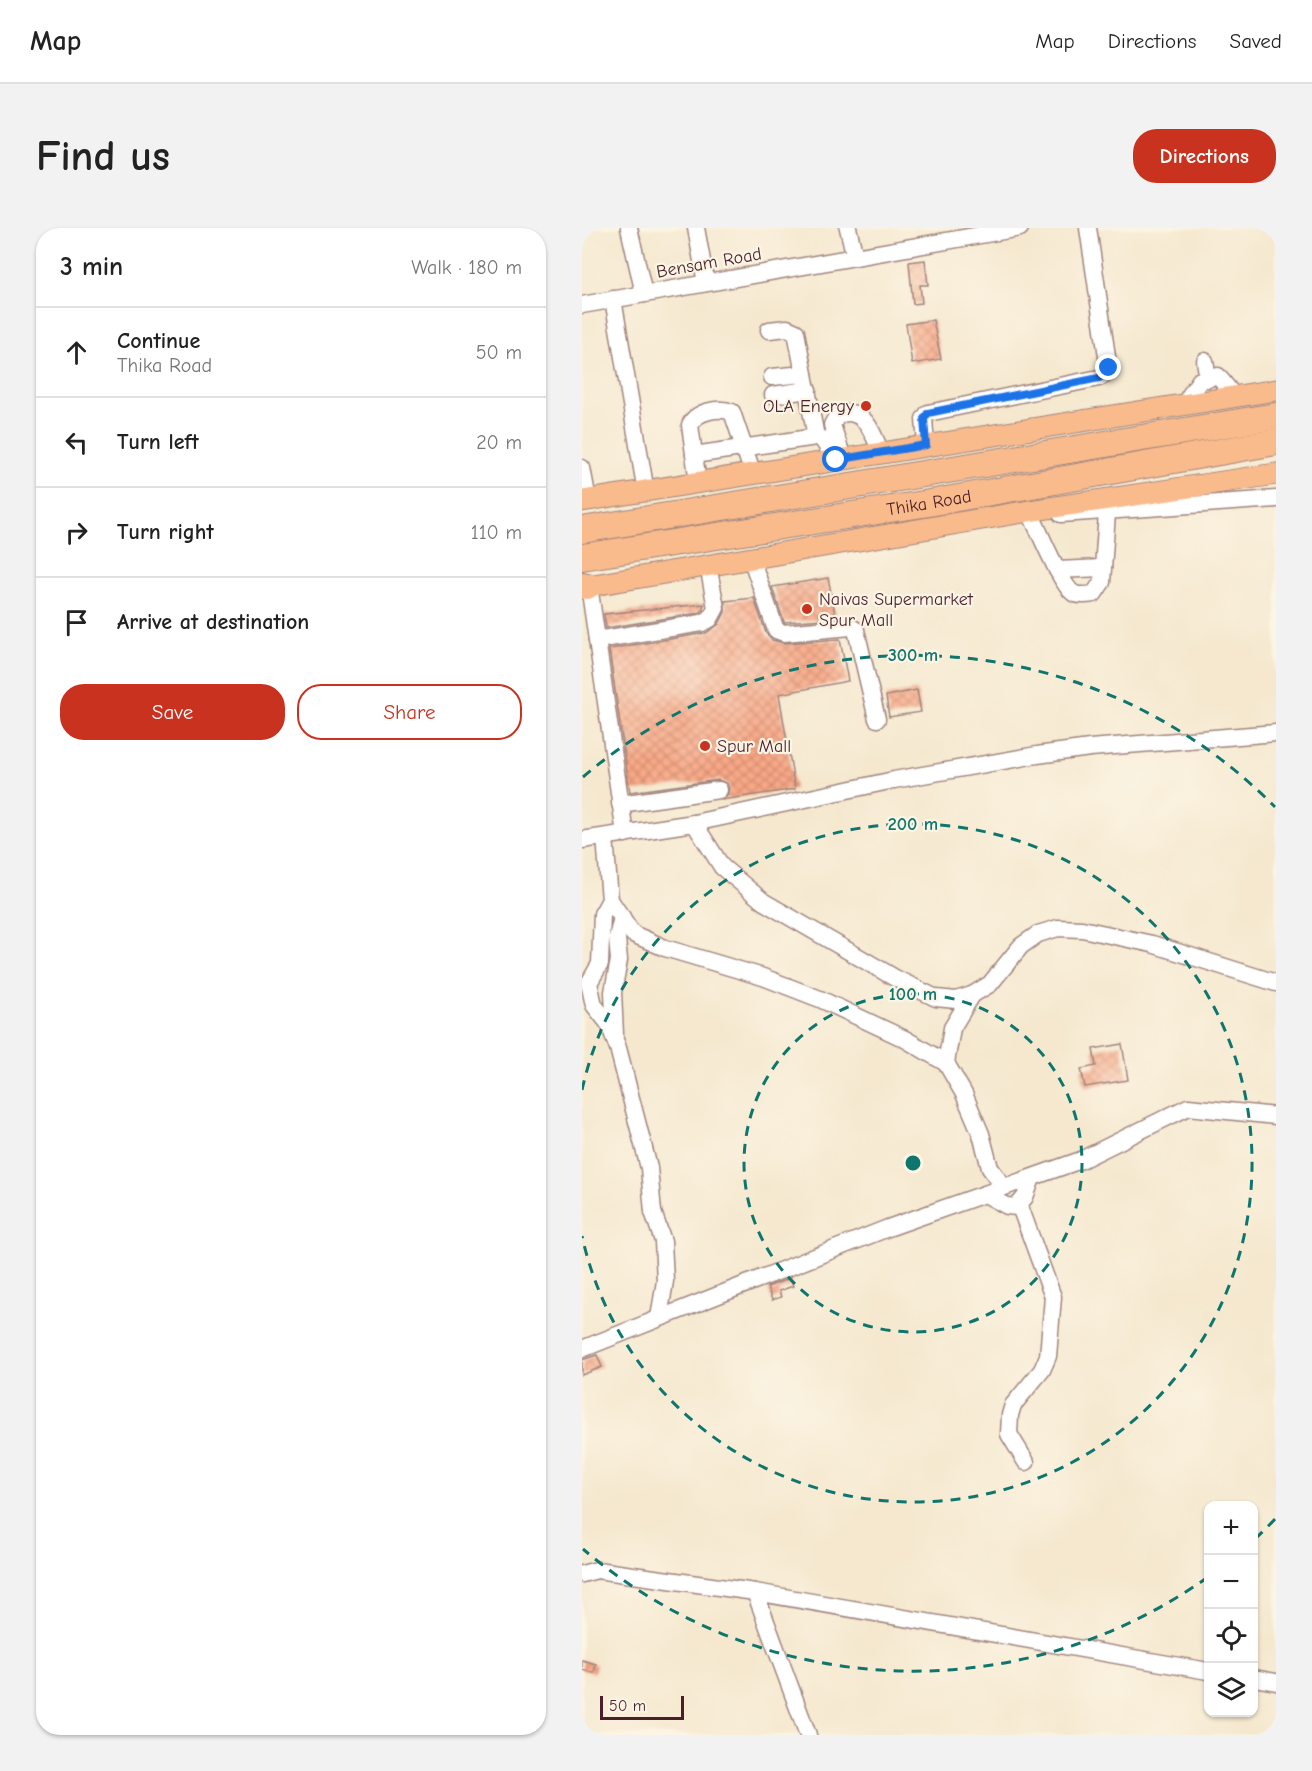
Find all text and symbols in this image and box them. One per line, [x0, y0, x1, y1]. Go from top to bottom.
text: Map [30, 25, 81, 57]
text: Map [1035, 29, 1075, 53]
text: Directions [1108, 29, 1197, 53]
text: Saved [1230, 29, 1282, 53]
button: Directions [1133, 129, 1276, 183]
text: Find us [36, 132, 170, 181]
street label: Bensam Road [655, 243, 763, 283]
text: 3 min [60, 252, 123, 282]
text: Walk · 180 m [411, 256, 522, 279]
text: Continue [117, 328, 200, 354]
icon: ahead [60, 336, 93, 369]
text: 50 m [476, 341, 522, 364]
text: Thika Road [117, 354, 212, 377]
route end [1095, 354, 1121, 380]
place label: OLA Energy [763, 396, 855, 417]
marker: OLA Energy [859, 399, 873, 413]
icon: left [60, 426, 93, 459]
text: Turn left [117, 429, 199, 455]
text: 20 m [476, 431, 522, 454]
route start [822, 446, 848, 472]
street label: Thika Road [885, 485, 973, 520]
icon: right [60, 516, 93, 549]
text: Turn right [117, 519, 214, 545]
text: 110 m [471, 521, 522, 544]
place label: Naivas Supermarket Spur Mall [819, 589, 974, 631]
marker: Naivas Supermarket Spur Mall [800, 602, 814, 616]
icon: arrive [60, 606, 93, 639]
text: Arrive at destination [117, 609, 309, 635]
text: 300 m [888, 645, 938, 666]
button: Save [60, 684, 285, 740]
button: Share [297, 684, 522, 740]
place label: Spur Mall [717, 736, 791, 757]
marker: Spur Mall [698, 739, 712, 753]
text: 200 m [888, 814, 938, 835]
text: 100 m [889, 984, 937, 1005]
centre of rings [903, 1153, 923, 1173]
map controls [1204, 1501, 1258, 1717]
button: + [1204, 1501, 1258, 1555]
button: − [1204, 1555, 1258, 1609]
button: locate [1204, 1609, 1258, 1663]
button: layers [1204, 1663, 1258, 1717]
scale bar [600, 1693, 684, 1720]
text: 50 m [609, 1697, 646, 1715]

